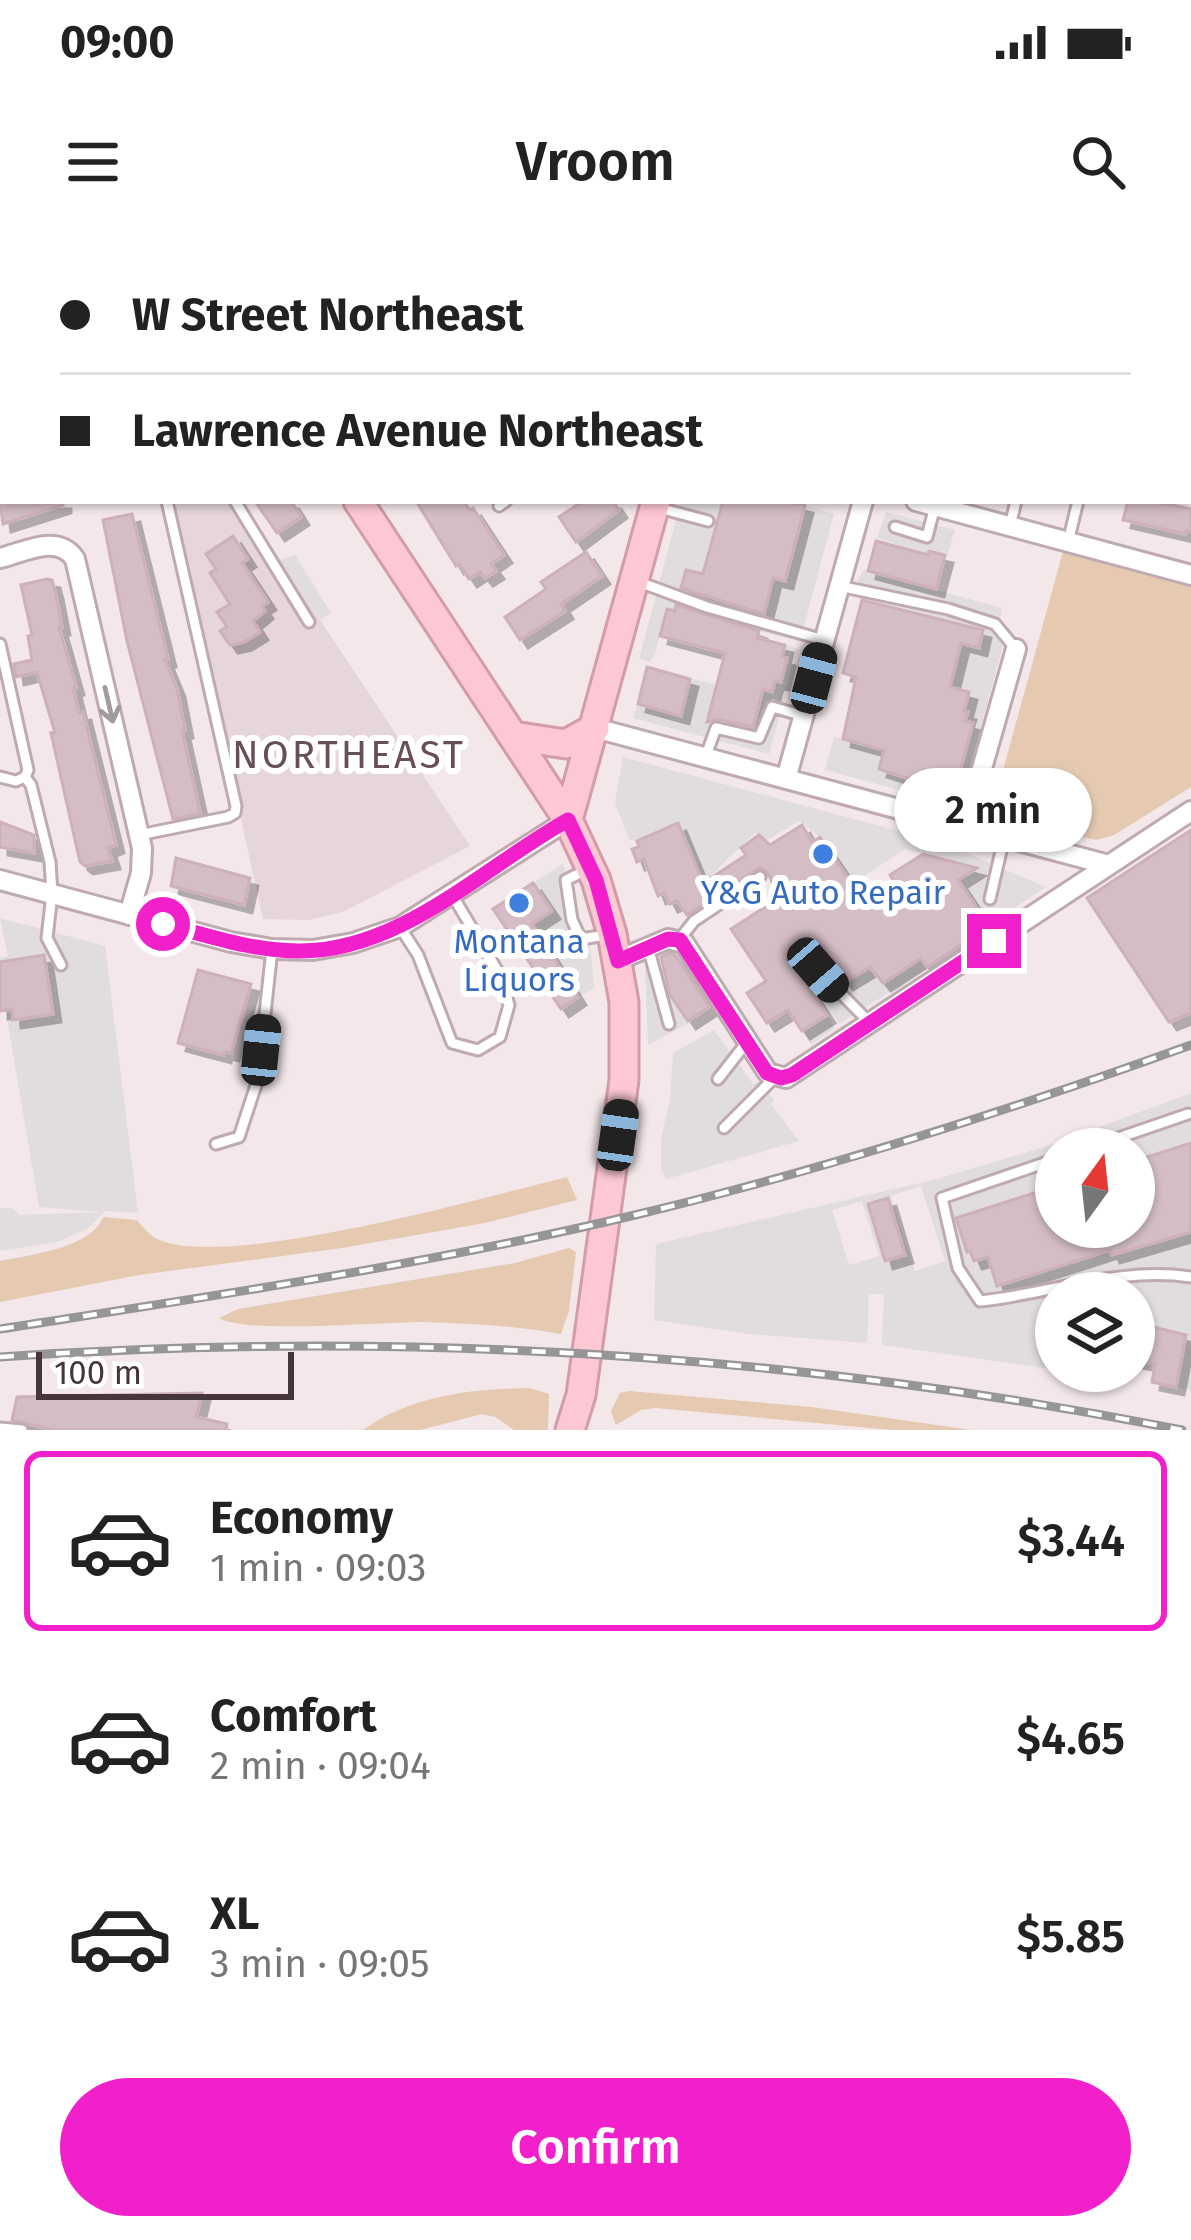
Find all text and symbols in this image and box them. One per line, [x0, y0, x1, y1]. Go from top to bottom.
text: 09:00 [60, 15, 175, 69]
icon: menu [60, 129, 126, 195]
icon: search [1065, 129, 1131, 195]
text: Vroom [516, 130, 675, 194]
text: W Street Northeast [132, 288, 524, 342]
text: Lawrence Avenue Northeast [132, 404, 703, 458]
car [787, 639, 841, 717]
one-way arrow [99, 685, 122, 723]
district label: NORTHEAST [232, 732, 466, 778]
callout: 2 min [895, 767, 1093, 851]
text: 2 min [945, 787, 1041, 833]
marker: Y&G Auto Repair [810, 841, 836, 867]
place label: Y&G Auto Repair [701, 873, 945, 913]
marker: Montana Liquors [506, 890, 532, 916]
route start [136, 897, 190, 951]
route end [967, 914, 1021, 968]
place label: Montana Liquors [453, 922, 585, 1000]
car [781, 931, 855, 1009]
car [239, 1012, 283, 1088]
car [595, 1097, 641, 1173]
north arrow [1035, 1128, 1155, 1248]
map controls [1035, 1128, 1155, 1392]
button: layers [1035, 1272, 1155, 1392]
scale bar [36, 1346, 294, 1399]
text: 100 m [54, 1353, 142, 1393]
icon: car [66, 1487, 174, 1595]
text: Economy [210, 1491, 393, 1545]
text: $3.44 [1017, 1514, 1125, 1568]
text: 1 min · 09:03 [210, 1545, 427, 1591]
icon: car [66, 1685, 174, 1793]
text: Comfort [210, 1689, 377, 1743]
text: $4.65 [1017, 1712, 1125, 1766]
text: 2 min · 09:04 [210, 1743, 431, 1789]
icon: car [66, 1883, 174, 1991]
text: XL [210, 1887, 259, 1941]
text: $5.85 [1016, 1910, 1125, 1964]
text: 3 min · 09:05 [210, 1941, 430, 1987]
button: Confirm [60, 2078, 1131, 2216]

